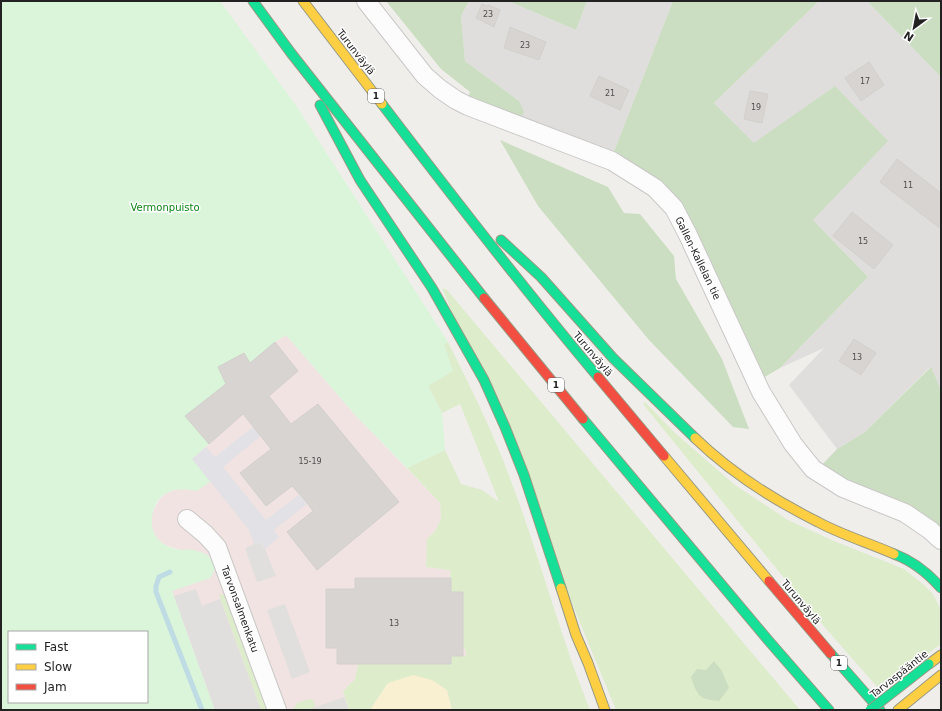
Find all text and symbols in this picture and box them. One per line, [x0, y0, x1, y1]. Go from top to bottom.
north arrow [894, 8, 934, 48]
house number: 23 [483, 10, 493, 19]
street label: Turunväylä [334, 26, 377, 77]
text: N [902, 28, 916, 44]
house number: 23 [520, 41, 530, 50]
house number: 17 [860, 77, 870, 86]
road number: 1 [368, 89, 384, 103]
house number: 21 [605, 89, 615, 98]
house number: 19 [751, 103, 761, 112]
house number: 11 [903, 181, 913, 190]
park label: Vermonpuisto [130, 202, 200, 213]
street label: Gallen-Kallelan tie [673, 215, 723, 301]
house number: 15 [858, 237, 868, 246]
street label: Turunväylä [571, 329, 615, 378]
house number: 13 [852, 353, 862, 362]
road number: 1 [548, 378, 564, 392]
house number: 15-19 [298, 457, 322, 466]
street label: Tarvonsalmenkatu [219, 563, 261, 654]
street label: Turunväylä [779, 577, 823, 626]
house number: 13 [389, 619, 399, 628]
legend [8, 631, 148, 703]
text: Fast [44, 640, 68, 654]
street label: Tarvaspääntie [867, 648, 930, 700]
road number: 1 [831, 656, 847, 670]
text: Slow [44, 660, 72, 674]
text: Jam [43, 680, 67, 694]

